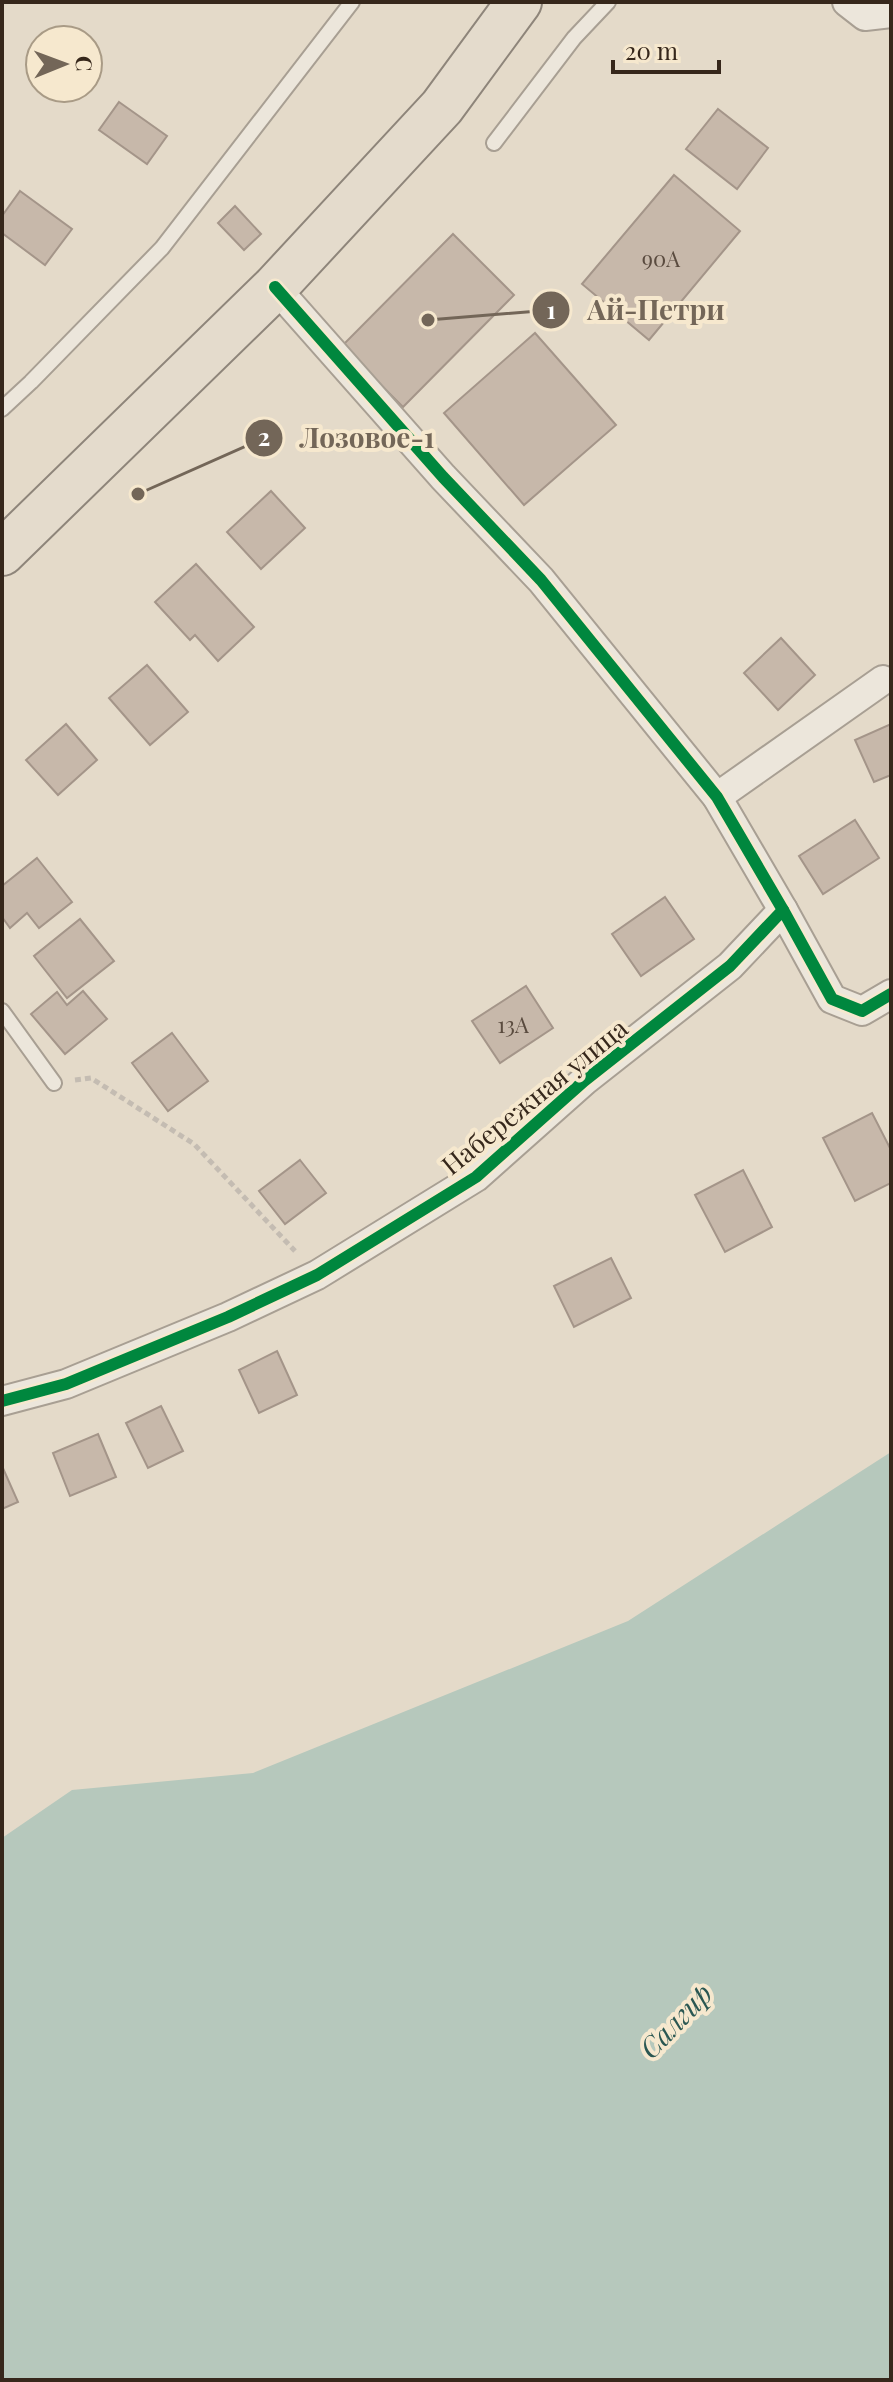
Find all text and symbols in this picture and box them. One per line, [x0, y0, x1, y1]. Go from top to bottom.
north arrow [24, 24, 104, 104]
scale bar [613, 24, 719, 74]
text: 20 m [625, 34, 678, 66]
text: С [70, 56, 100, 72]
house number: 90А [642, 243, 680, 273]
callout: Ай-Петри [531, 284, 740, 336]
text: Ай-Петри [586, 290, 725, 327]
text: 1 [546, 293, 556, 325]
callout: Лозовое-1 [244, 412, 451, 464]
text: Лозовое-1 [299, 418, 434, 455]
text: 2 [258, 420, 270, 452]
house number: 13А [497, 1009, 529, 1039]
street label: Набережная улица [434, 1010, 634, 1182]
water label: Салгир [630, 1975, 720, 2065]

